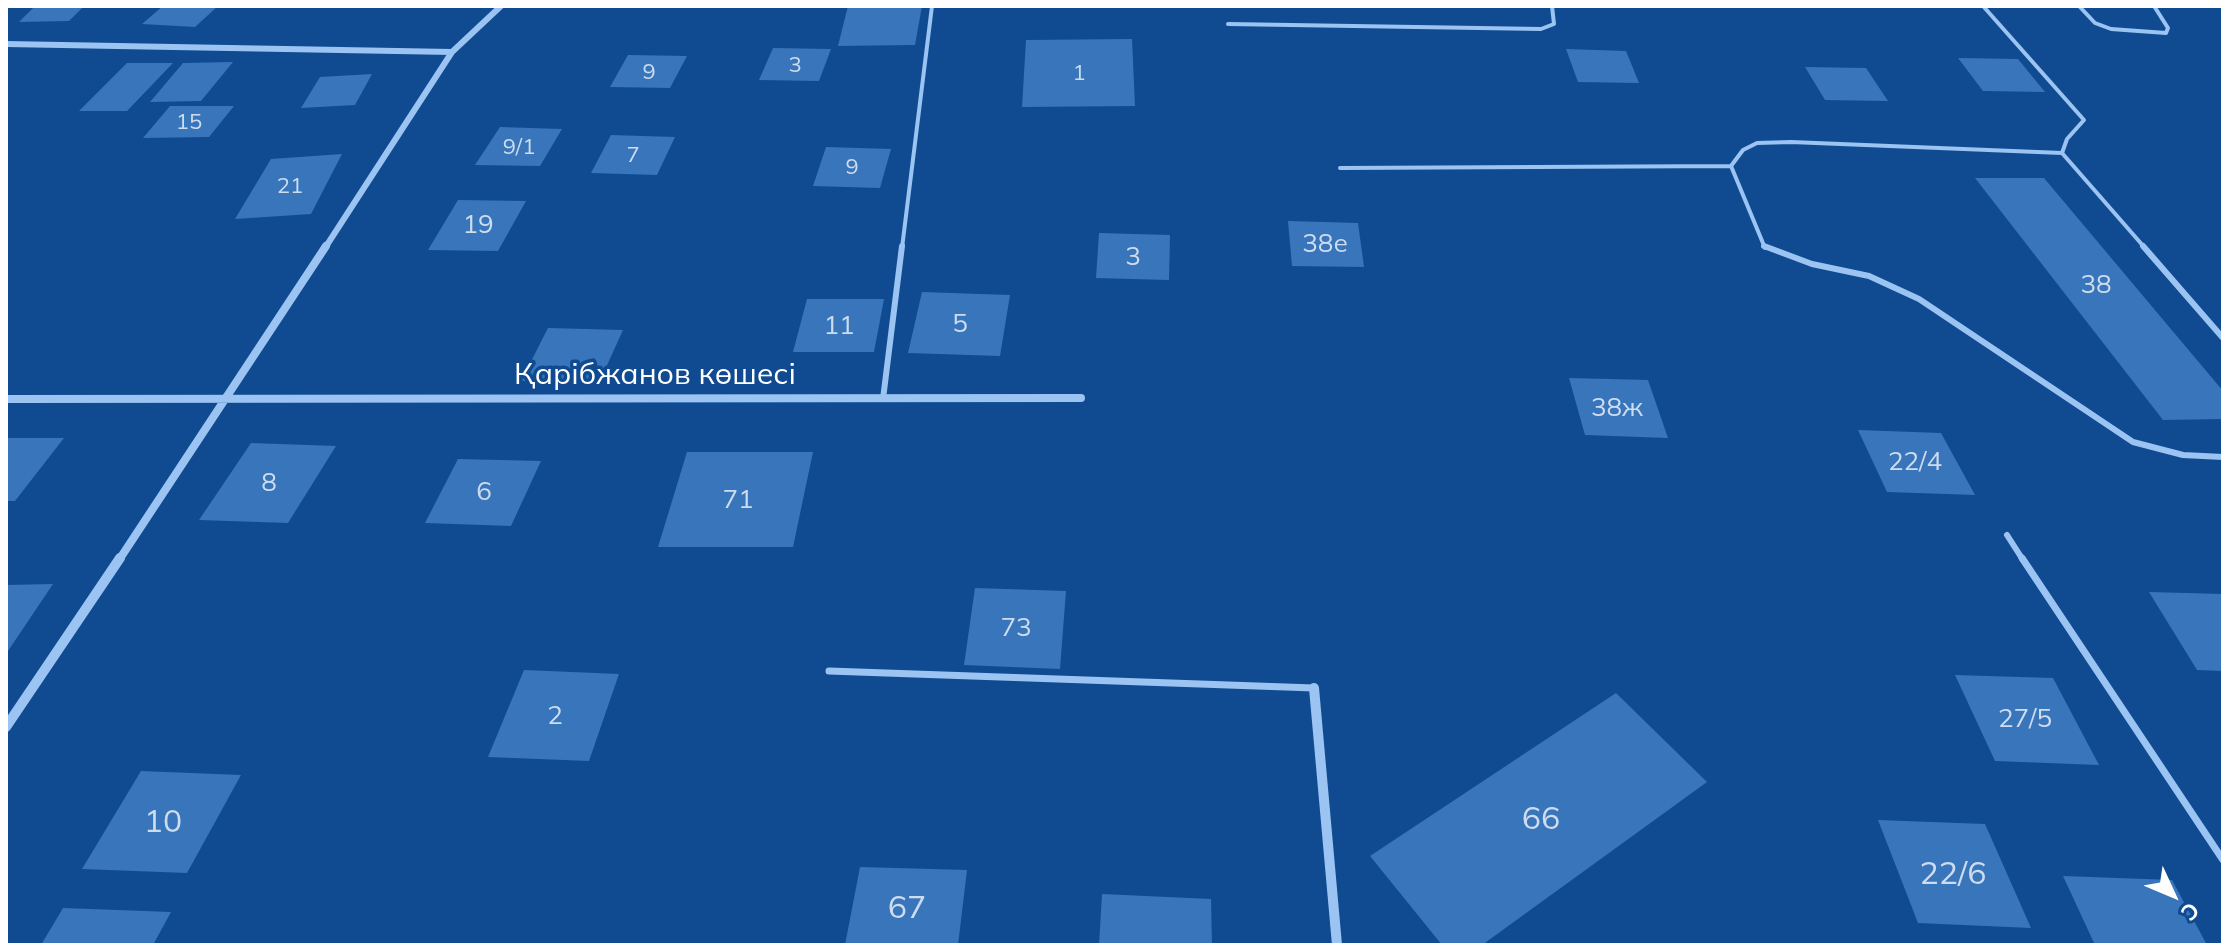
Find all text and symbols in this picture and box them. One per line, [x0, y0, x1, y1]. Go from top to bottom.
house number: 3 [788, 52, 802, 78]
house number: 9 [642, 59, 656, 85]
house number: 1 [1072, 60, 1086, 86]
house number: 15 [176, 109, 202, 135]
house number: 9/1 [503, 134, 535, 160]
house number: 7 [626, 142, 640, 168]
house number: 9 [845, 154, 859, 180]
house number: 21 [277, 173, 303, 199]
house number: 19 [462, 209, 494, 241]
house number: 38е [1302, 228, 1348, 260]
house number: 3 [1125, 241, 1141, 273]
house number: 38 [2080, 269, 2112, 301]
house number: 5 [952, 308, 968, 340]
house number: 11 [823, 310, 855, 342]
street label: Қарібжанов көшесі [514, 357, 796, 393]
house number: 38ж [1591, 392, 1643, 424]
house number: 22/4 [1888, 446, 1942, 478]
house number: 8 [261, 467, 277, 499]
house number: 6 [476, 476, 492, 508]
house number: 71 [722, 484, 754, 516]
house number: 73 [1000, 612, 1032, 644]
house number: 2 [547, 700, 563, 732]
house number: 27/5 [1998, 703, 2052, 735]
house number: 66 [1522, 800, 1560, 838]
house number: 10 [144, 803, 182, 841]
house number: 22/6 [1920, 855, 1986, 893]
north arrow [2133, 855, 2213, 935]
house number: 67 [888, 889, 926, 927]
text: С [2175, 897, 2206, 927]

